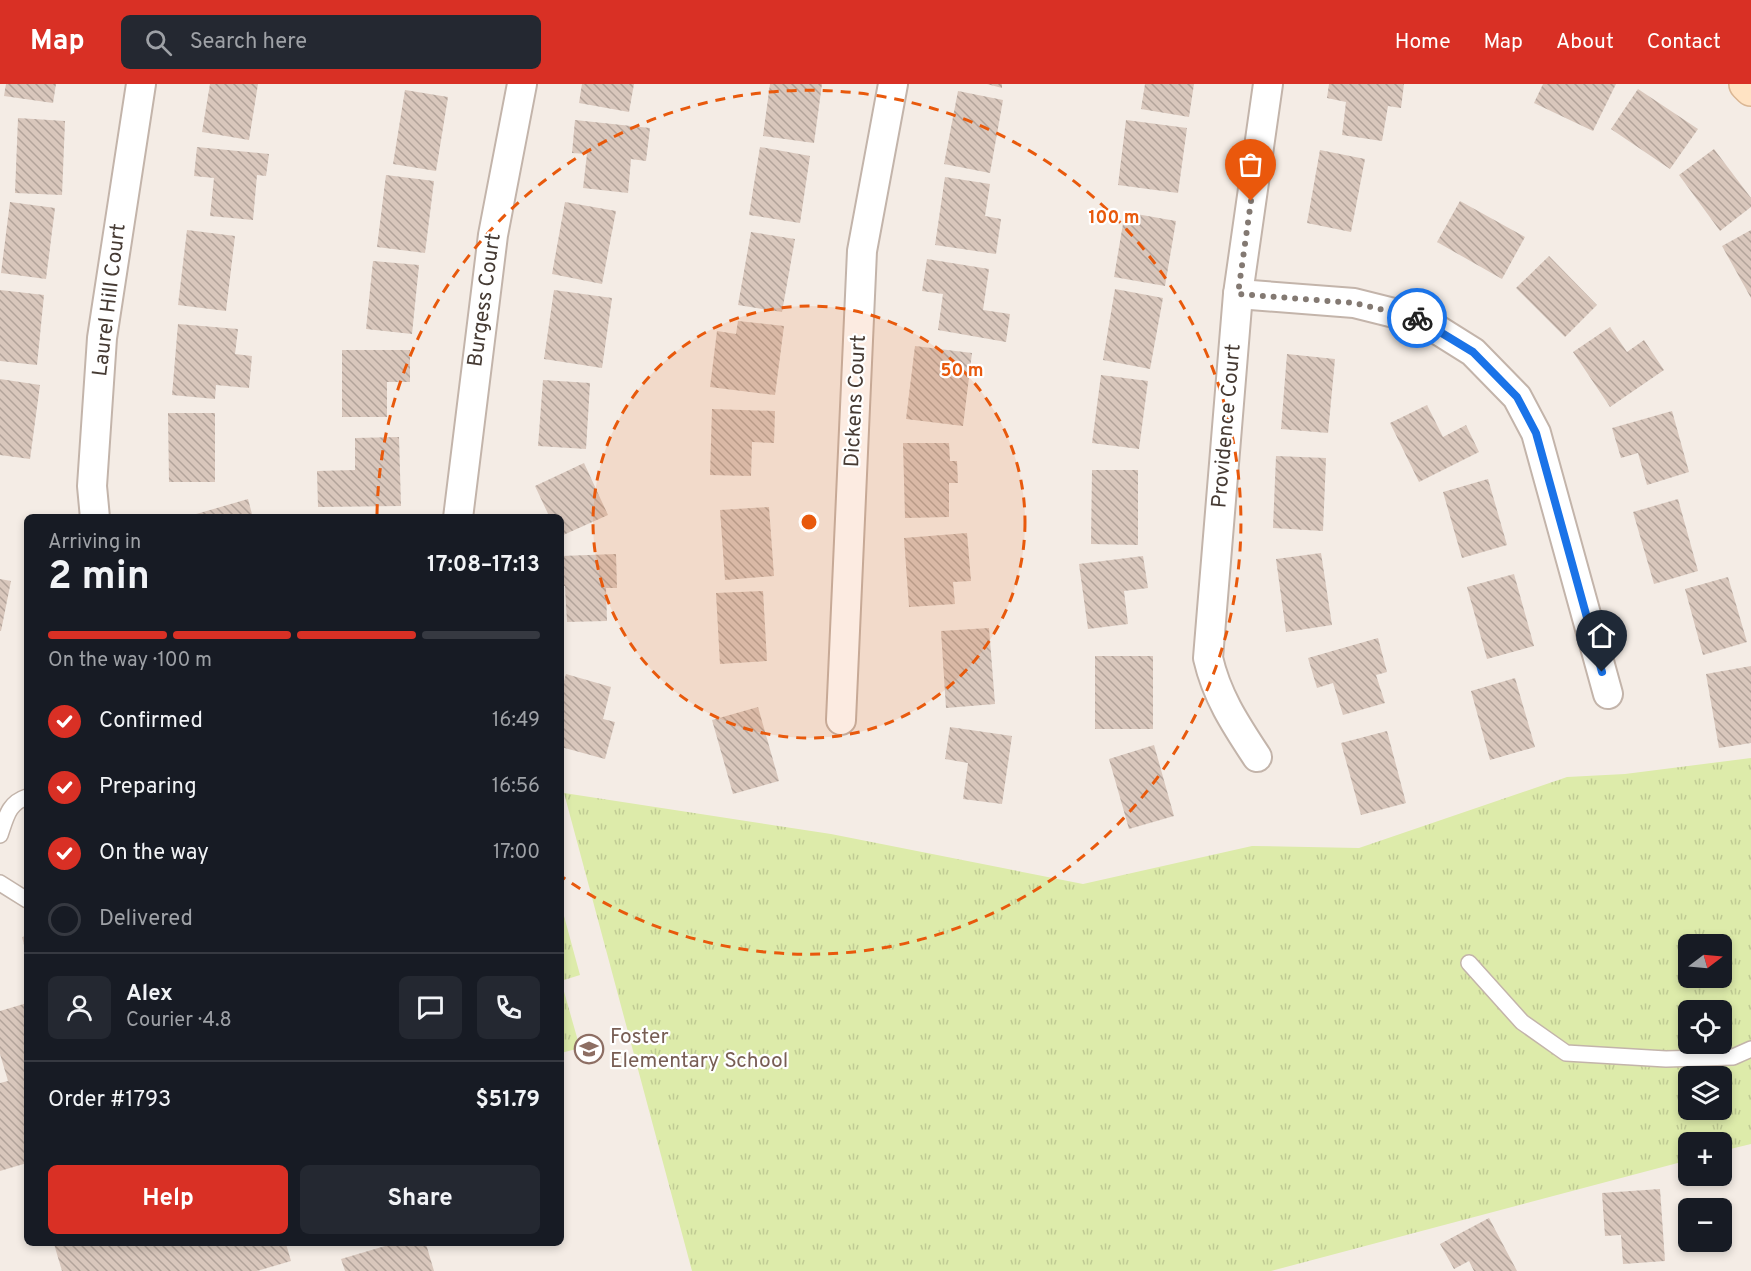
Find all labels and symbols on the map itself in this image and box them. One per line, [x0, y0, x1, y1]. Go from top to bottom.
pin [1225, 139, 1276, 201]
text: 100 m [1088, 207, 1140, 230]
street label: Laurel Hill Court [87, 222, 133, 378]
street label: Burgess Court [462, 231, 508, 369]
courier [1387, 288, 1447, 348]
street label: Dickens Court [839, 334, 873, 468]
street label: Providence Court [1206, 343, 1248, 509]
text: 50 m [940, 360, 984, 383]
centre of rings [799, 512, 819, 532]
pin [1576, 610, 1627, 672]
north arrow [1678, 934, 1732, 988]
place label: Foster Elementary School [610, 1024, 788, 1075]
school or university icon: Foster Elementary School [573, 1033, 605, 1065]

